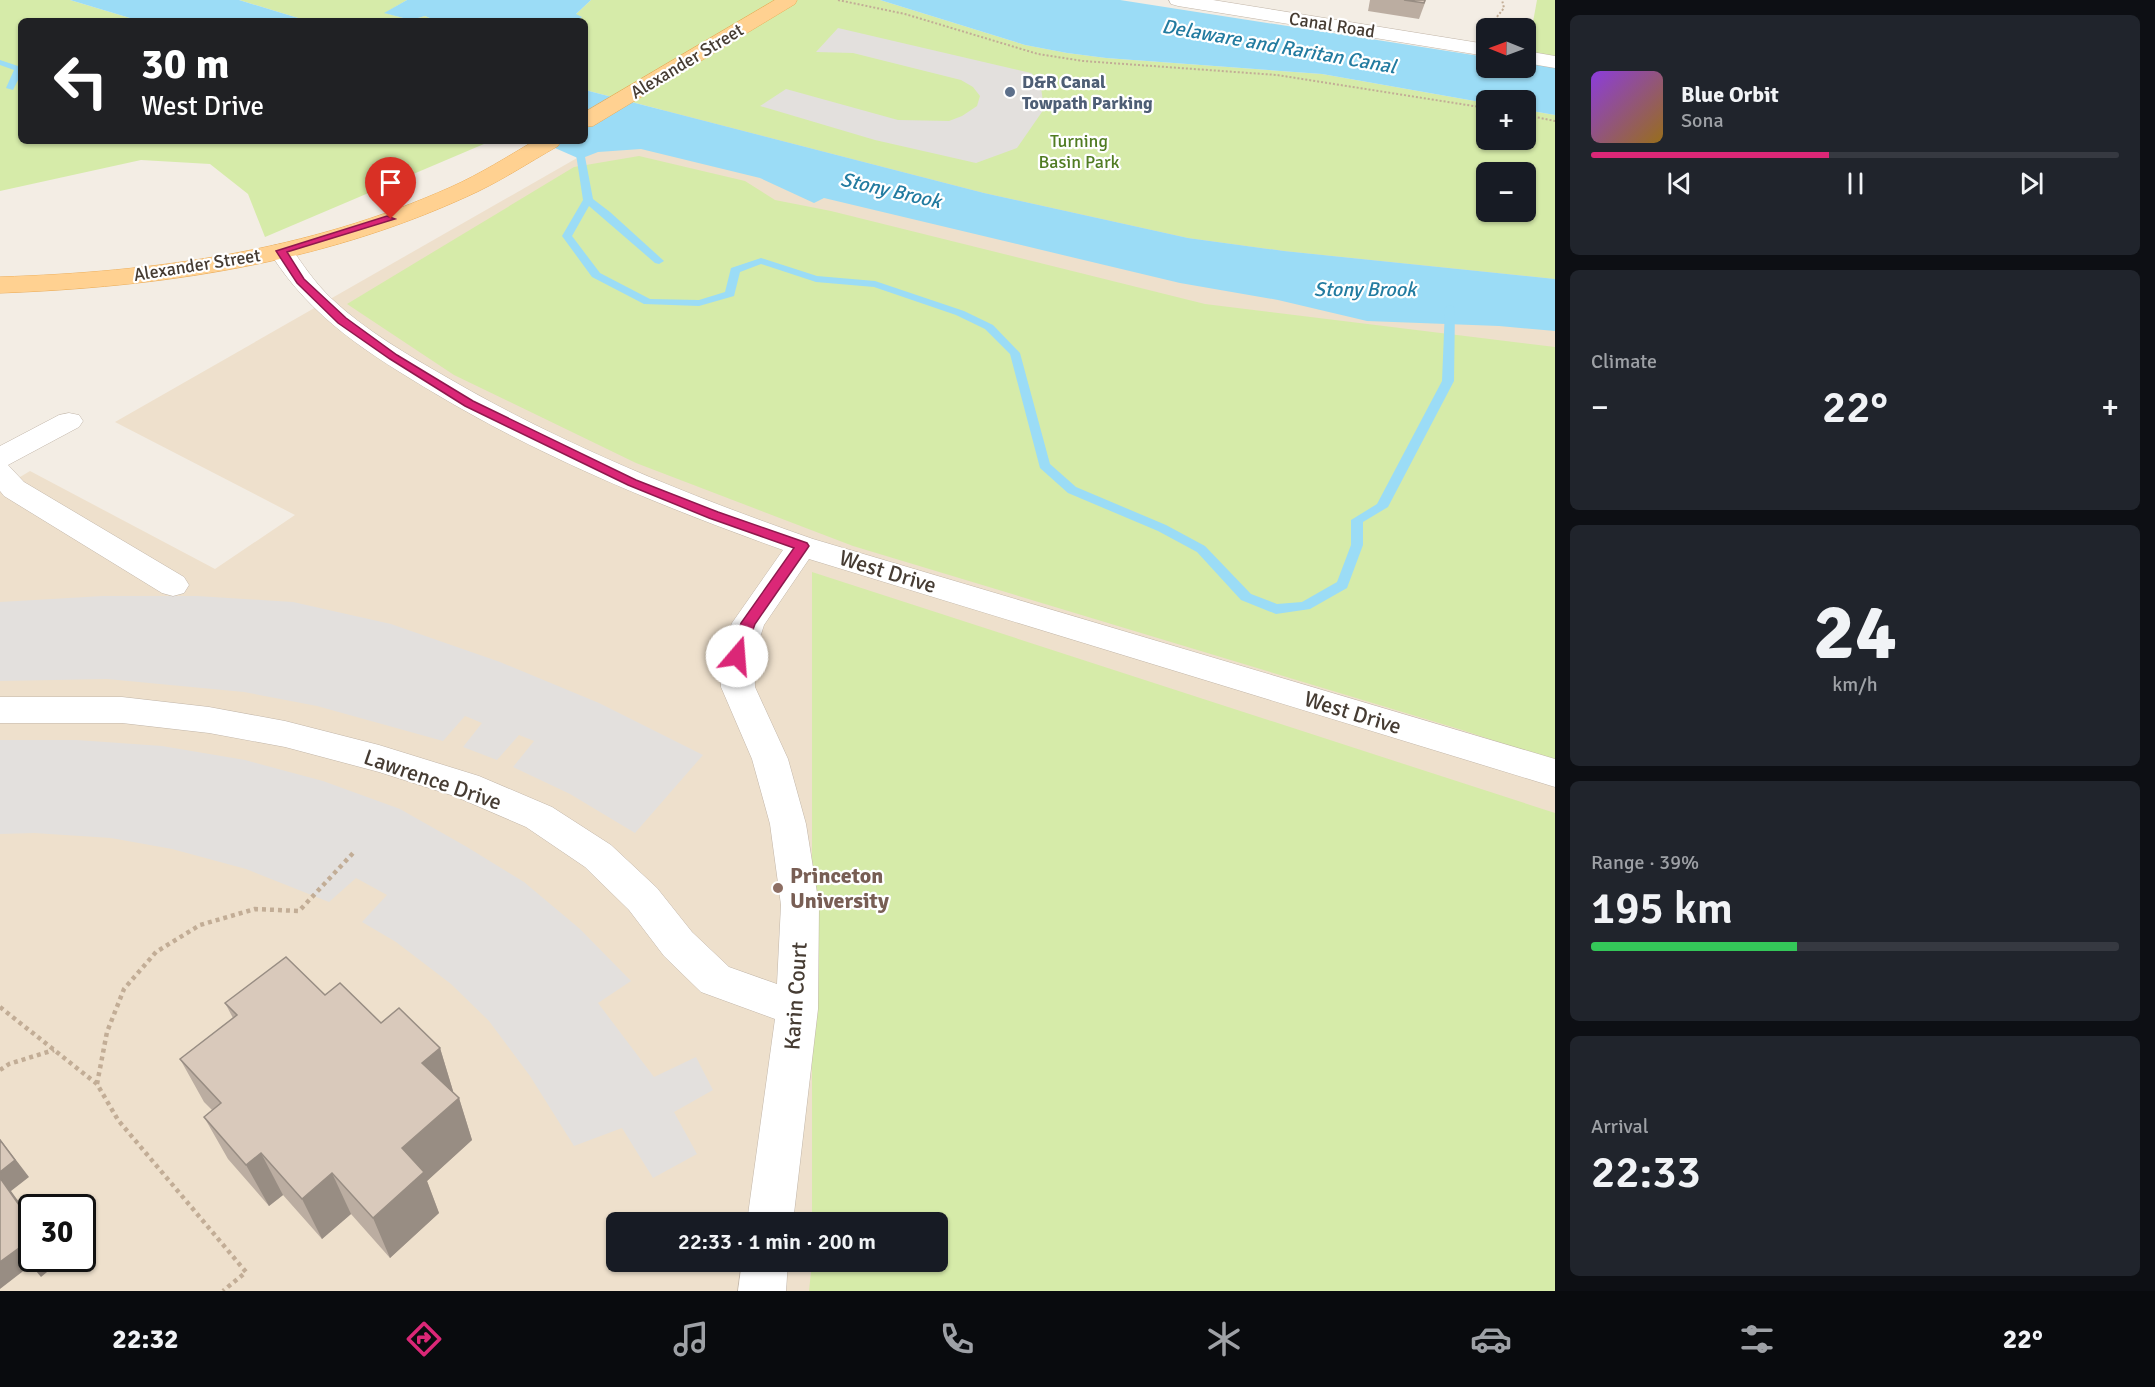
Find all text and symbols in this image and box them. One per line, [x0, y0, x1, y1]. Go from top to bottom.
street label: Canal Road [1288, 7, 1376, 43]
water label: Delaware and Raritan Canal [1160, 14, 1400, 80]
north arrow [1476, 18, 1536, 78]
map controls [1476, 18, 1536, 222]
street label: Alexander Street [626, 19, 748, 103]
text: 30 m [141, 39, 230, 90]
icon: left [42, 42, 120, 120]
place label: D&R Canal Towpath Parking [1022, 71, 1153, 114]
text: Blue Orbit [1681, 81, 1779, 108]
marker: D&R Canal Towpath Parking [1003, 85, 1017, 99]
text: West Drive [141, 90, 264, 123]
button: + [1476, 90, 1536, 150]
text: Sona [1681, 108, 1724, 133]
park label: Turning Basin Park [1038, 130, 1120, 173]
pin [365, 157, 416, 219]
button: − [1476, 162, 1536, 222]
icon: arrive [374, 166, 407, 199]
water label: Stony Brook [838, 167, 945, 215]
icon: previous [1663, 167, 1696, 200]
icon: pause [1839, 167, 1872, 200]
icon: next [2015, 167, 2048, 200]
street label: Alexander Street [132, 244, 262, 286]
water label: Stony Brook [1314, 277, 1418, 302]
text: Climate [1591, 349, 1657, 374]
text: 22° [1822, 380, 1888, 435]
text: − [1591, 387, 1609, 428]
text: + [2101, 387, 2119, 428]
street label: West Drive [836, 544, 940, 599]
text: 24 [1813, 585, 1897, 681]
position arrow [705, 624, 769, 688]
text: km/h [1832, 672, 1878, 697]
street label: West Drive [1301, 685, 1405, 740]
street label: Lawrence Drive [360, 743, 505, 816]
text: Range · 39% [1591, 850, 1699, 875]
place label: Princeton University [790, 862, 889, 914]
marker: Princeton University [771, 881, 785, 895]
text: 195 km [1591, 881, 1733, 936]
street label: Karin Court [778, 941, 813, 1051]
text: Arrival [1591, 1114, 1649, 1139]
text: 22:33 [1591, 1145, 1701, 1200]
speed limit sign: 30 [18, 1194, 96, 1272]
text: 22:33 · 1 min · 200 m [678, 1228, 876, 1255]
icon: directions [403, 1318, 445, 1360]
icon: music [670, 1318, 712, 1360]
icon: phone [936, 1318, 978, 1360]
icon: climate [1203, 1318, 1245, 1360]
icon: car [1470, 1318, 1512, 1360]
icon: filters [1736, 1318, 1778, 1360]
text: 22:32 [112, 1323, 179, 1356]
text: 22° [2003, 1323, 2043, 1356]

